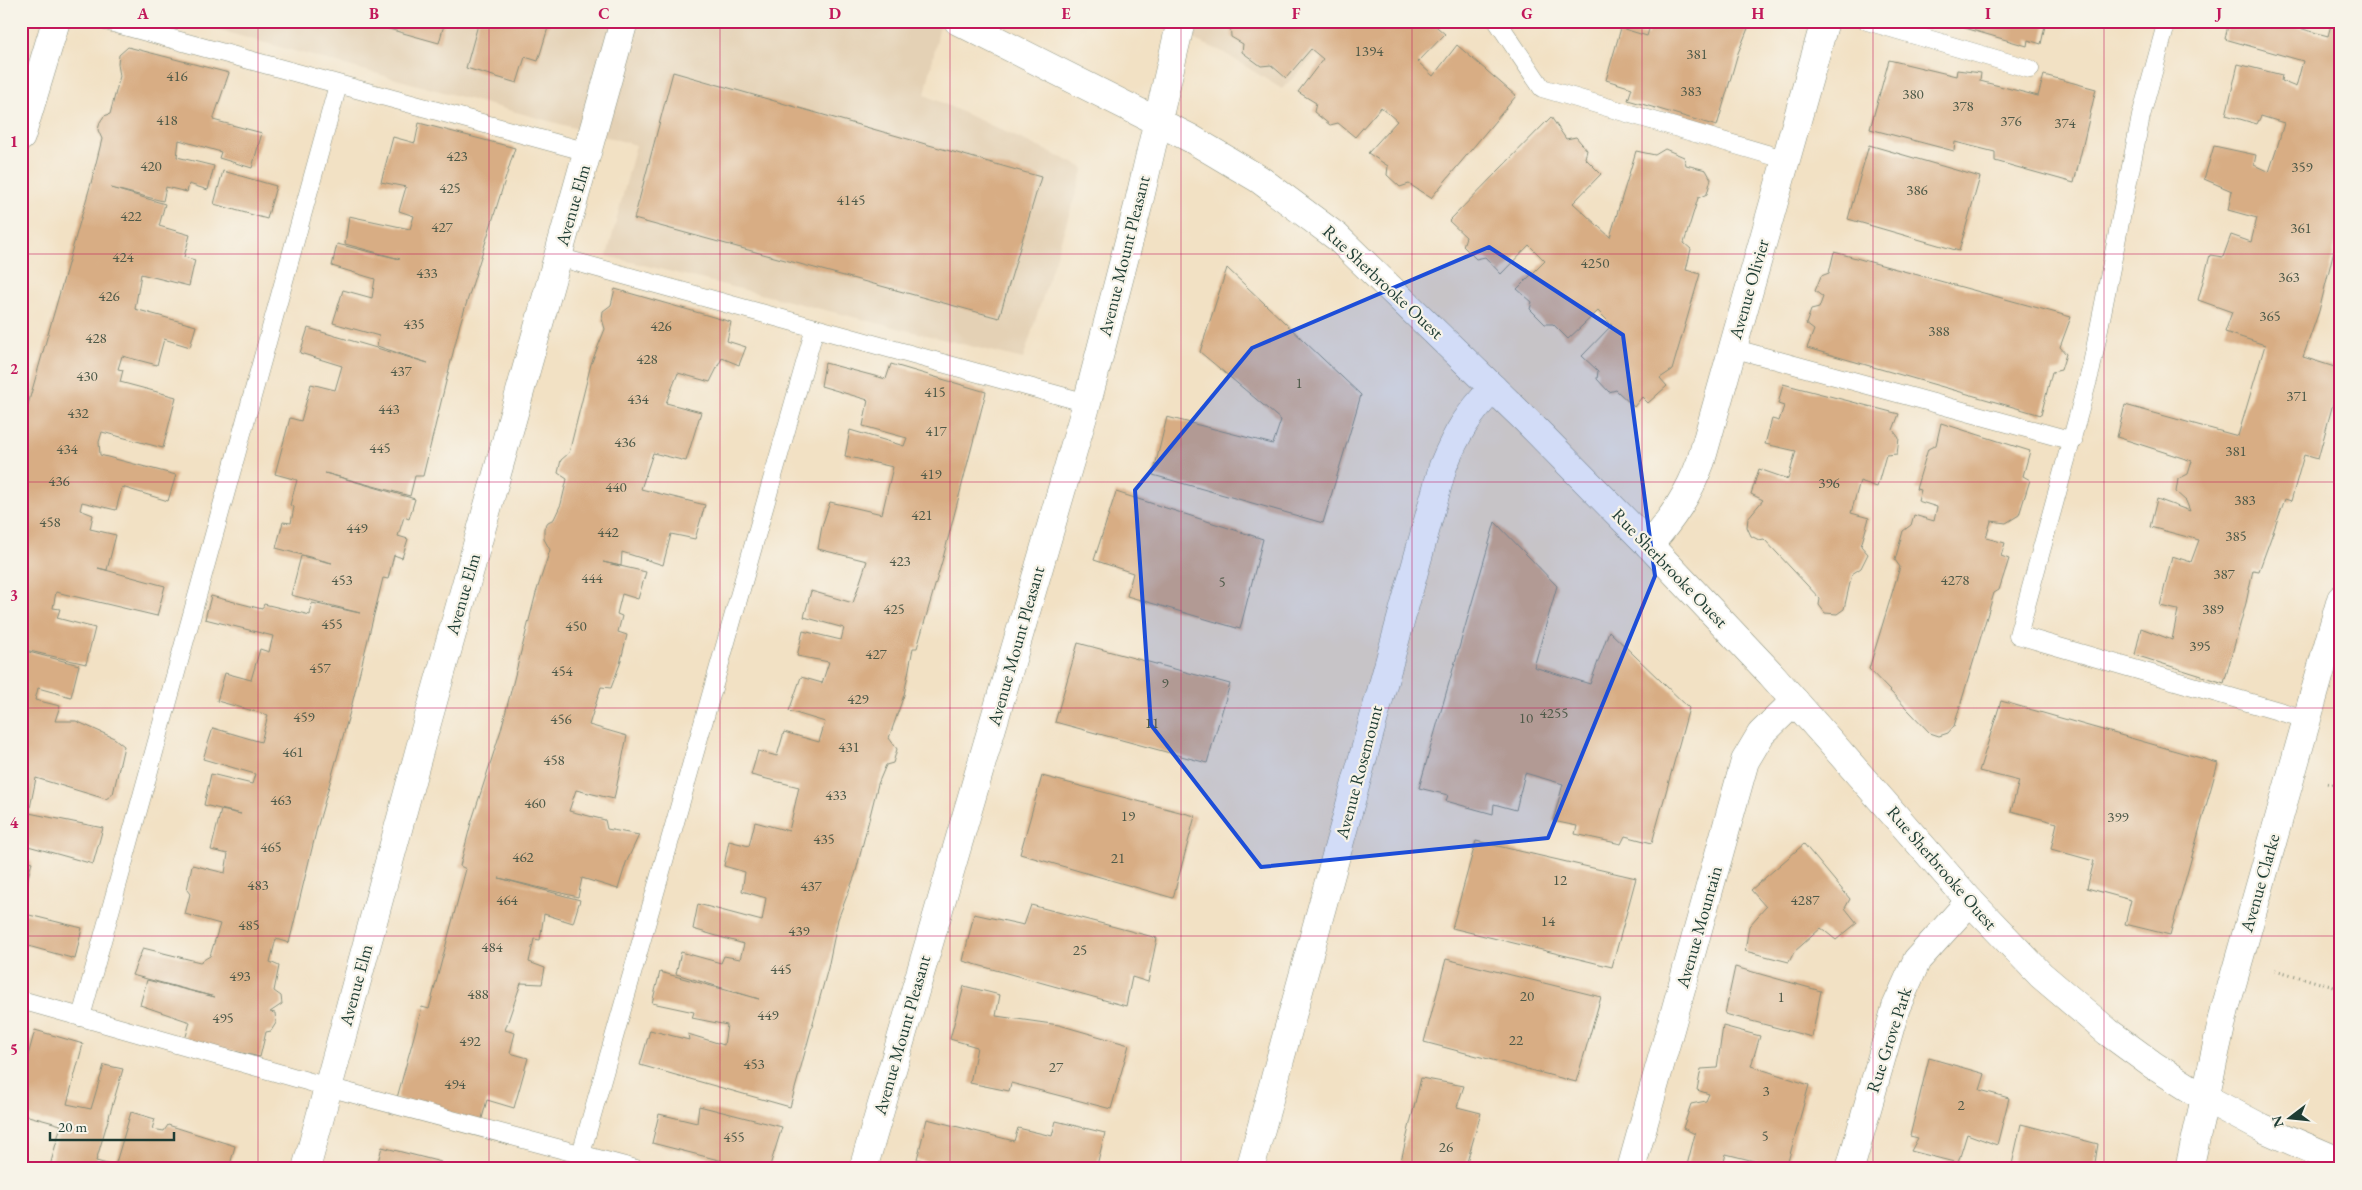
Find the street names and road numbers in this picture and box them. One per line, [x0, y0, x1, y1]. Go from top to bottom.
street label: Avenue Elm [550, 161, 595, 249]
street label: Avenue Mount Pleasant [1092, 173, 1155, 340]
street label: Rue Sherbrooke Ouest [1318, 220, 1449, 344]
street label: Avenue Olivier [1723, 236, 1774, 343]
street label: Rue Sherbrooke Ouest [1607, 503, 1733, 632]
street label: Avenue Elm [440, 550, 485, 638]
street label: Avenue Mount Pleasant [981, 563, 1049, 729]
street label: Avenue Rosemount [1329, 702, 1387, 842]
street label: Rue Sherbrooke Ouest [1882, 801, 2003, 935]
street label: Avenue Clarke [2234, 831, 2284, 936]
street label: Avenue Mountain [1670, 863, 1727, 991]
street label: Avenue Elm [333, 941, 377, 1029]
street label: Avenue Mount Pleasant [867, 952, 935, 1118]
street label: Rue Grove Park [1861, 984, 1917, 1095]

